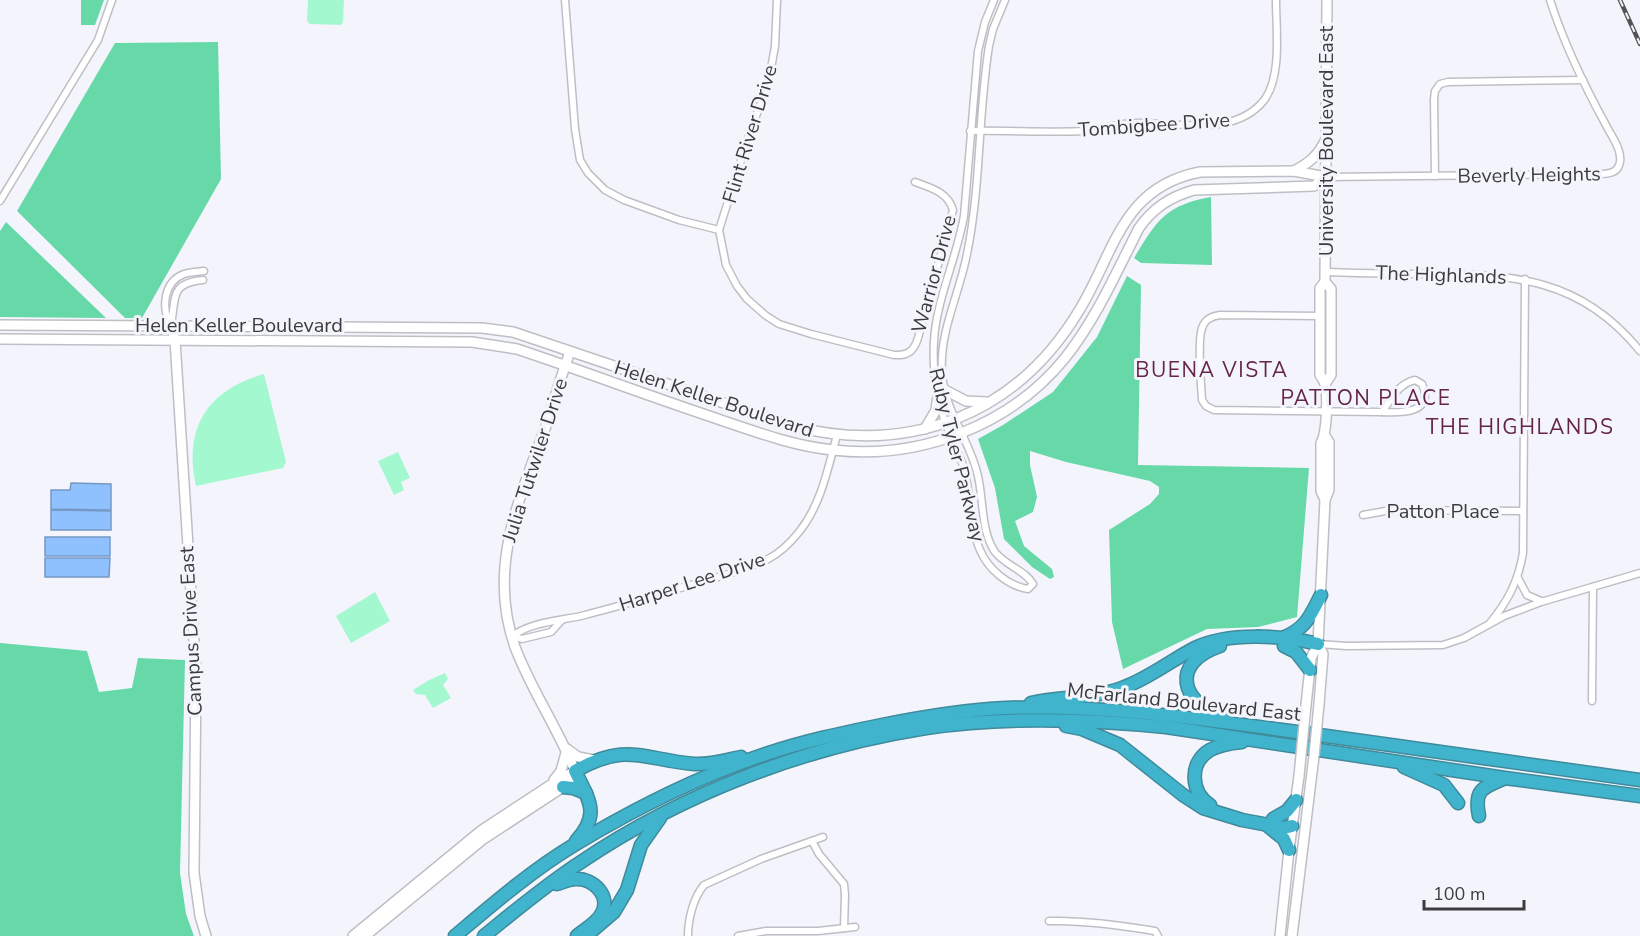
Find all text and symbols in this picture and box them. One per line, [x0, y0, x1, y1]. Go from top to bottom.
street label: University Boulevard East [1313, 25, 1340, 256]
street label: Flint River Drive [716, 61, 784, 207]
street label: Tombigbee Drive [1077, 106, 1231, 144]
street label: Beverly Heights [1457, 160, 1601, 190]
street label: Warrior Drive [905, 212, 963, 336]
street label: The Highlands [1375, 259, 1507, 291]
street label: Helen Keller Boulevard [135, 312, 343, 339]
street label: Helen Keller Boulevard [611, 354, 817, 444]
district label: BUENA VISTA [1135, 356, 1289, 384]
street label: Ruby Tyler Parkway [922, 365, 992, 545]
street label: Julia Tutwiler Drive [495, 375, 574, 546]
district label: PATTON PLACE [1281, 384, 1451, 412]
district label: THE HIGHLANDS [1426, 413, 1614, 441]
street label: Patton Place [1387, 498, 1499, 525]
street label: Campus Drive East [173, 545, 209, 716]
street label: Harper Lee Drive [615, 546, 769, 618]
street label: McFarland Boulevard East [1066, 676, 1303, 728]
scale bar [1424, 873, 1524, 911]
text: 100 m [1433, 882, 1485, 906]

